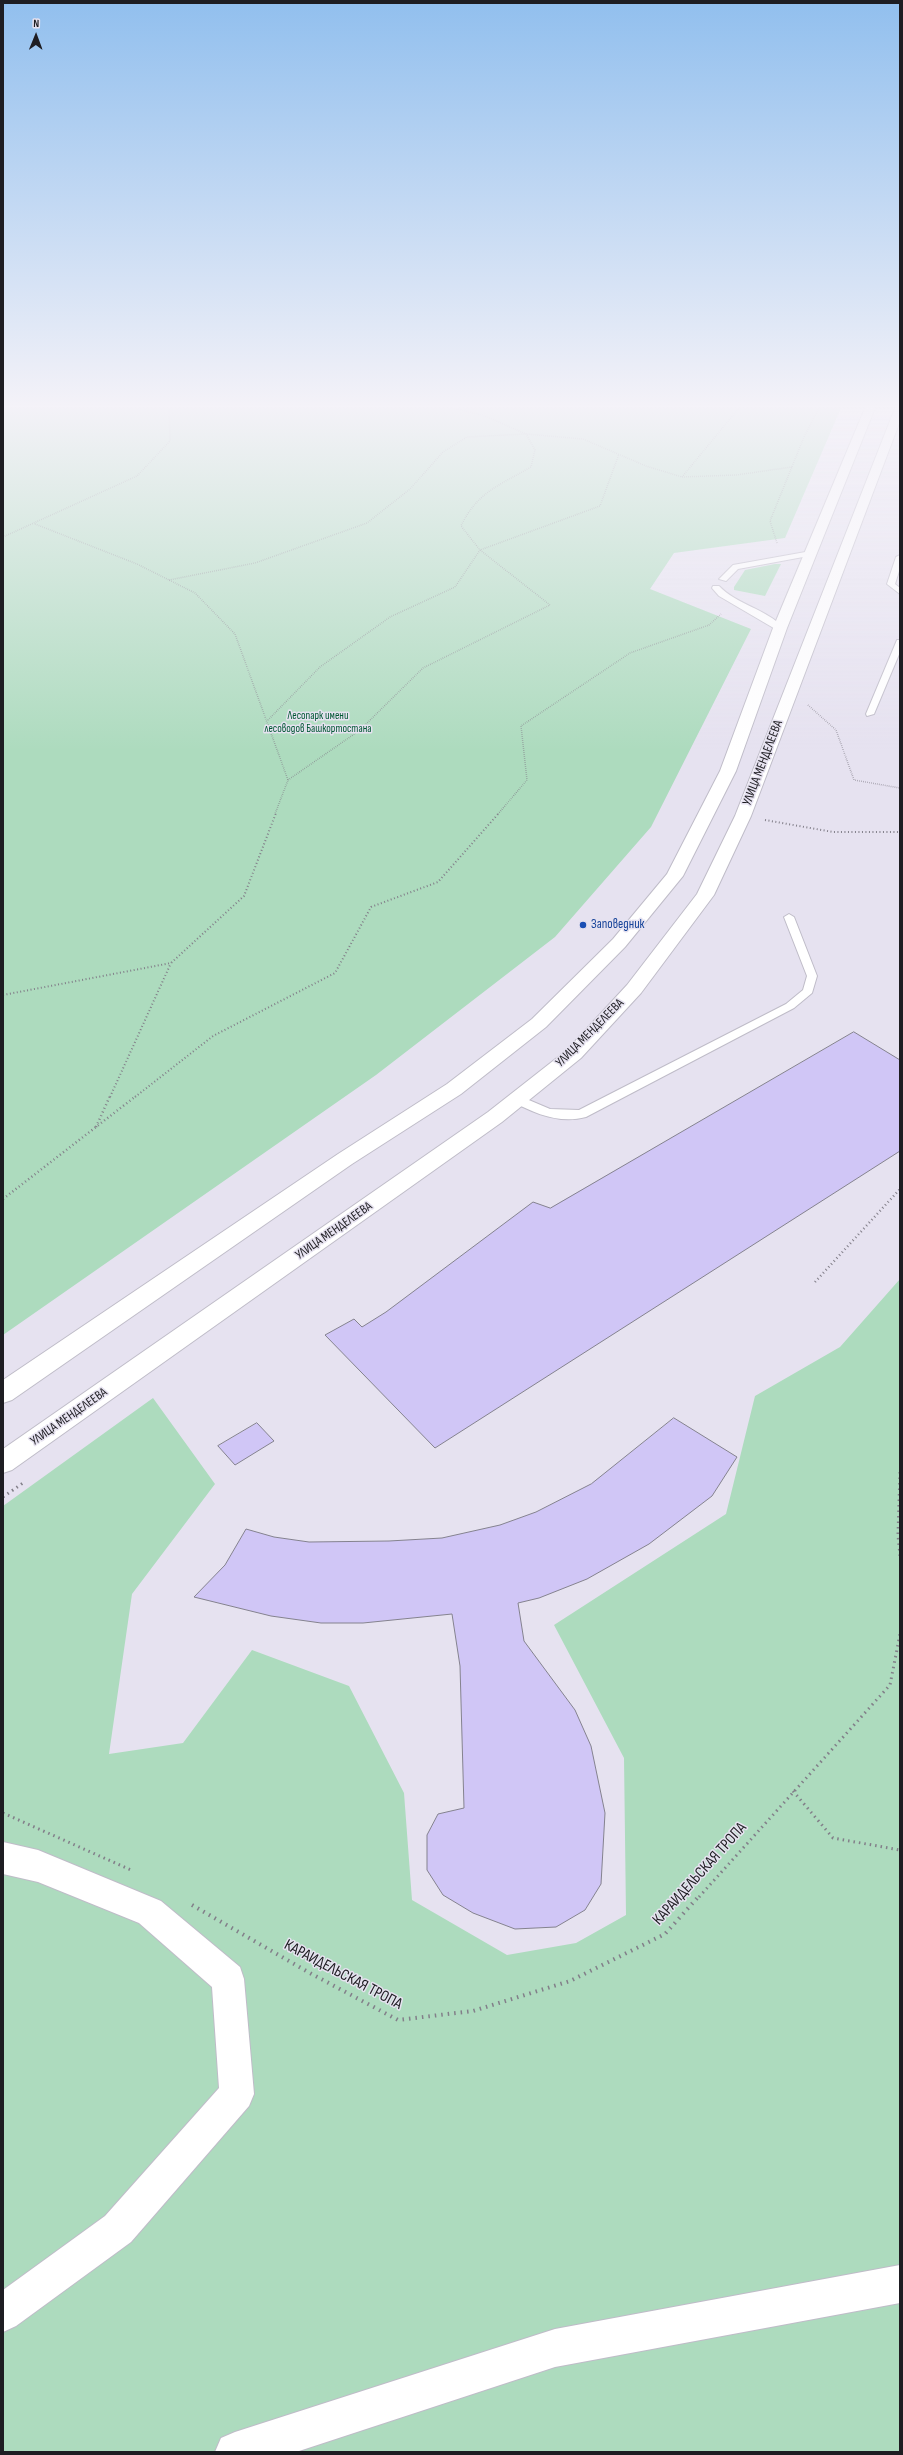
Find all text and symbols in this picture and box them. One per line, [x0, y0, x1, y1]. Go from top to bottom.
north arrow [16, 16, 56, 56]
text: N [33, 17, 39, 30]
park label: Лесопарк имени лесоводов Башкортостана [265, 709, 371, 735]
street label: УЛИЦА МЕНДЕЛЕЕВА [740, 718, 786, 808]
place label: Заповедник [591, 917, 644, 933]
marker: Заповедник [578, 920, 588, 930]
street label: УЛИЦА МЕНДЕЛЕЕВА [553, 996, 627, 1070]
street label: УЛИЦА МЕНДЕЛЕЕВА [293, 1199, 375, 1263]
street label: УЛИЦА МЕНДЕЛЕЕВА [28, 1385, 110, 1449]
street label: КАРАИДЕЛЬСКАЯ ТРОПА [649, 1819, 751, 1929]
street label: КАРАИДЕЛЬСКАЯ ТРОПА [281, 1936, 405, 2014]

